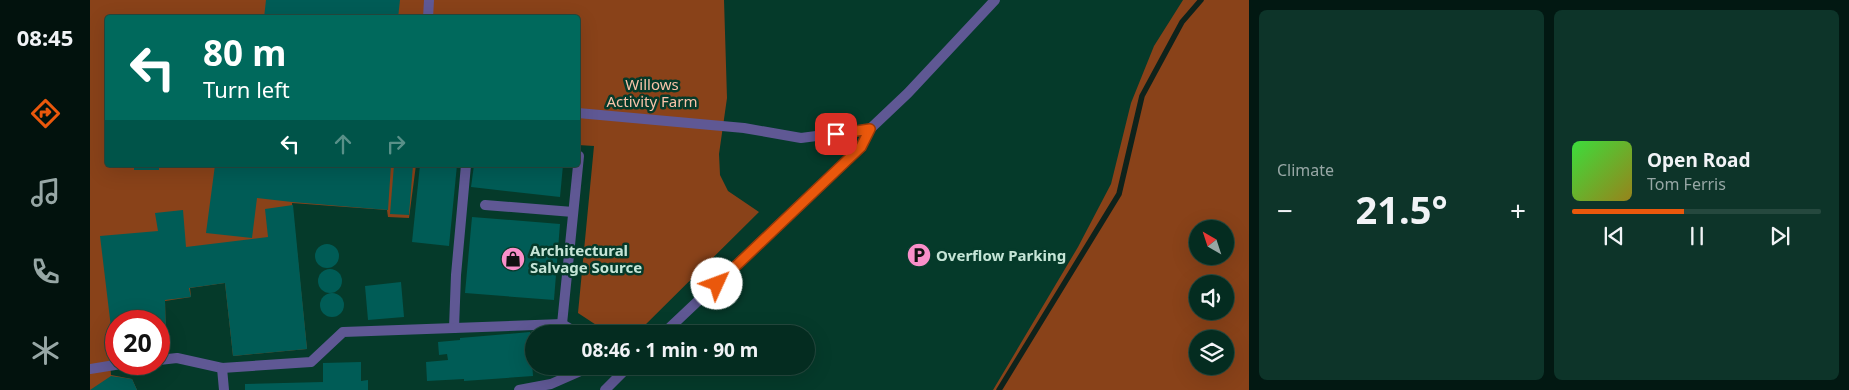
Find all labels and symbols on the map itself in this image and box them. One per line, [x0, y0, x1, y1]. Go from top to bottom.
park label: Willows Activity Farm [607, 74, 697, 111]
pin [815, 113, 857, 155]
north arrow [1189, 220, 1234, 265]
place label: Architectural Salvage Source [530, 240, 642, 277]
parking icon: Overflow Parking [906, 242, 932, 268]
place label: Overflow Parking [936, 245, 1066, 265]
shop icon: Architectural Salvage Source [500, 246, 526, 272]
position arrow [690, 257, 742, 309]
speed limit sign: 20 [105, 310, 170, 375]

